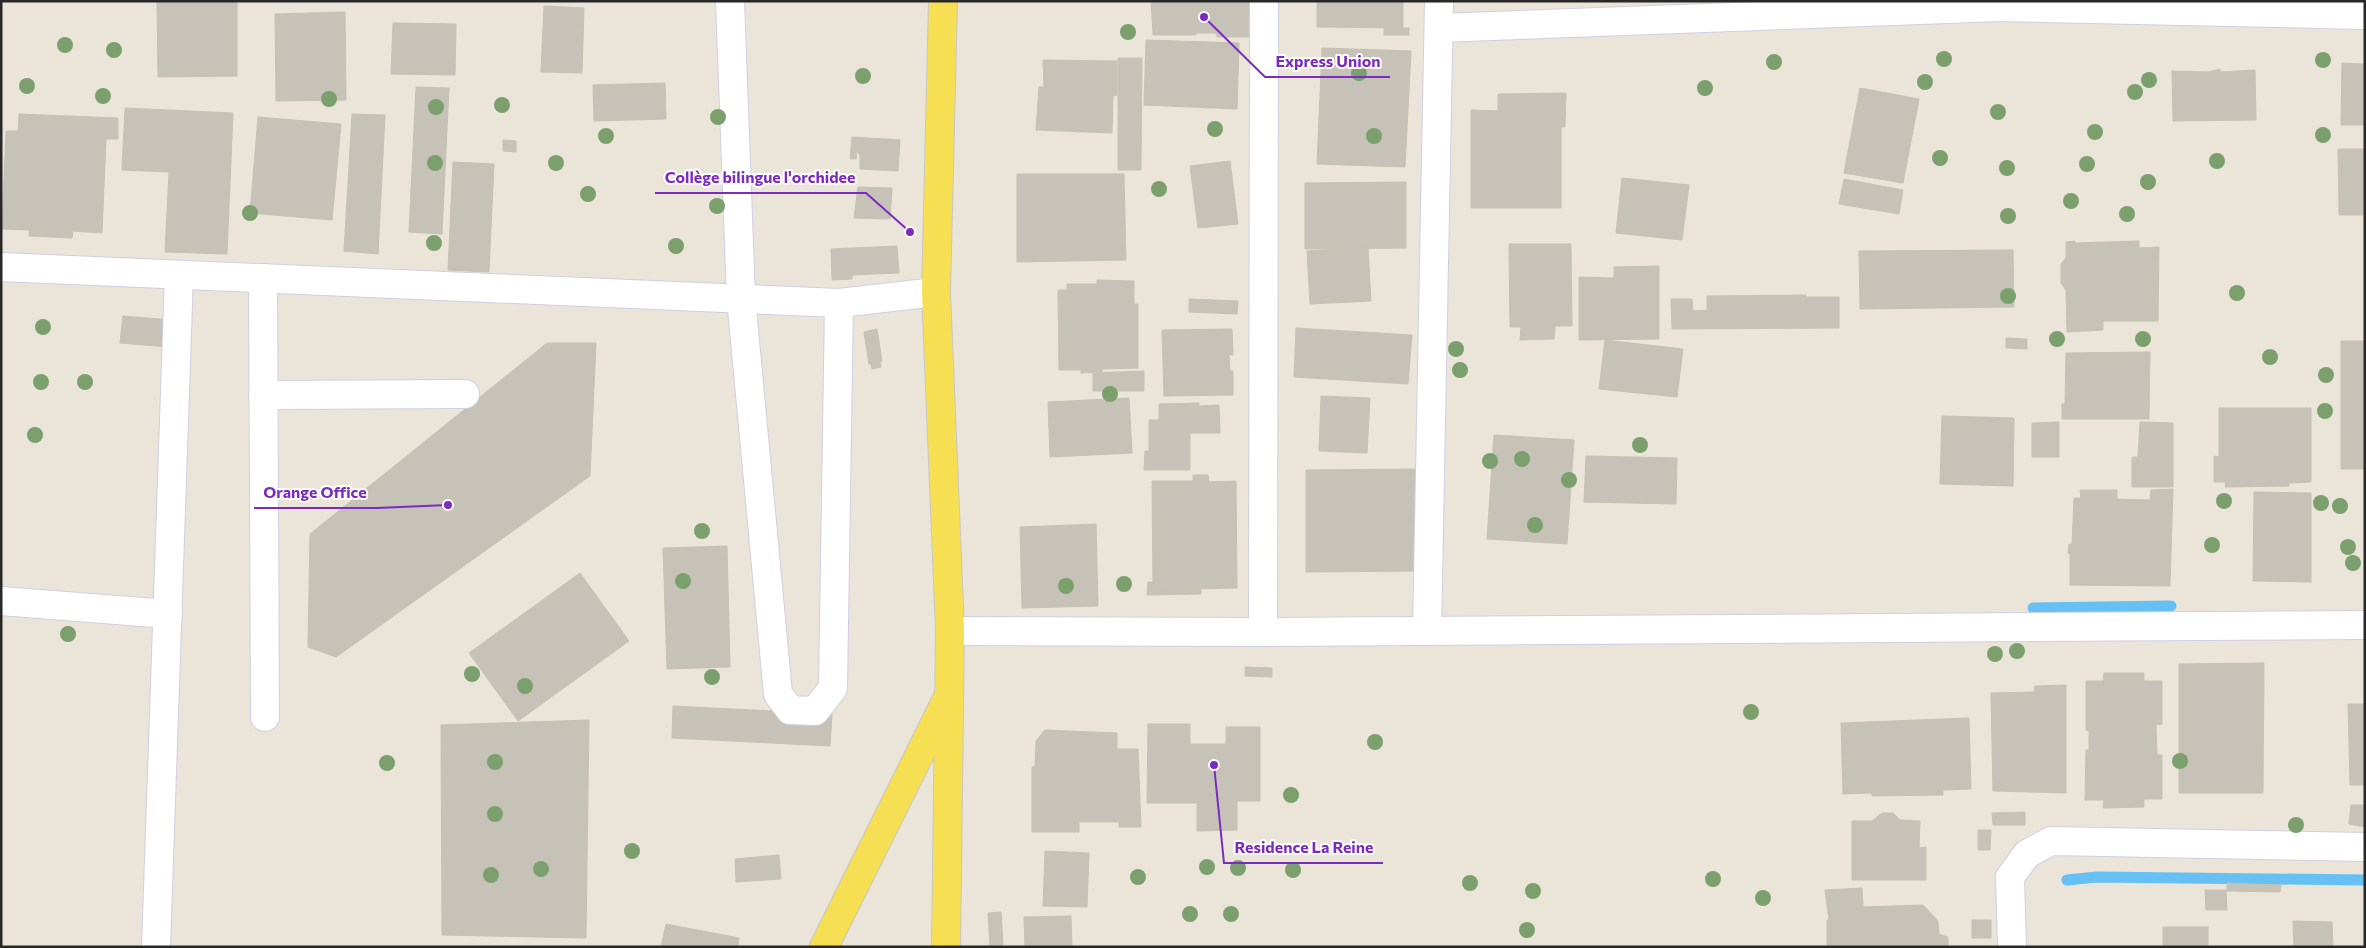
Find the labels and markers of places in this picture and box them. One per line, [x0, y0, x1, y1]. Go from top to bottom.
callout: Express Union [1265, 46, 1390, 77]
callout: Collège bilingue l'orchidee [655, 162, 866, 193]
callout: Orange Office [254, 477, 377, 508]
callout: Residence La Reine [1224, 832, 1383, 863]

